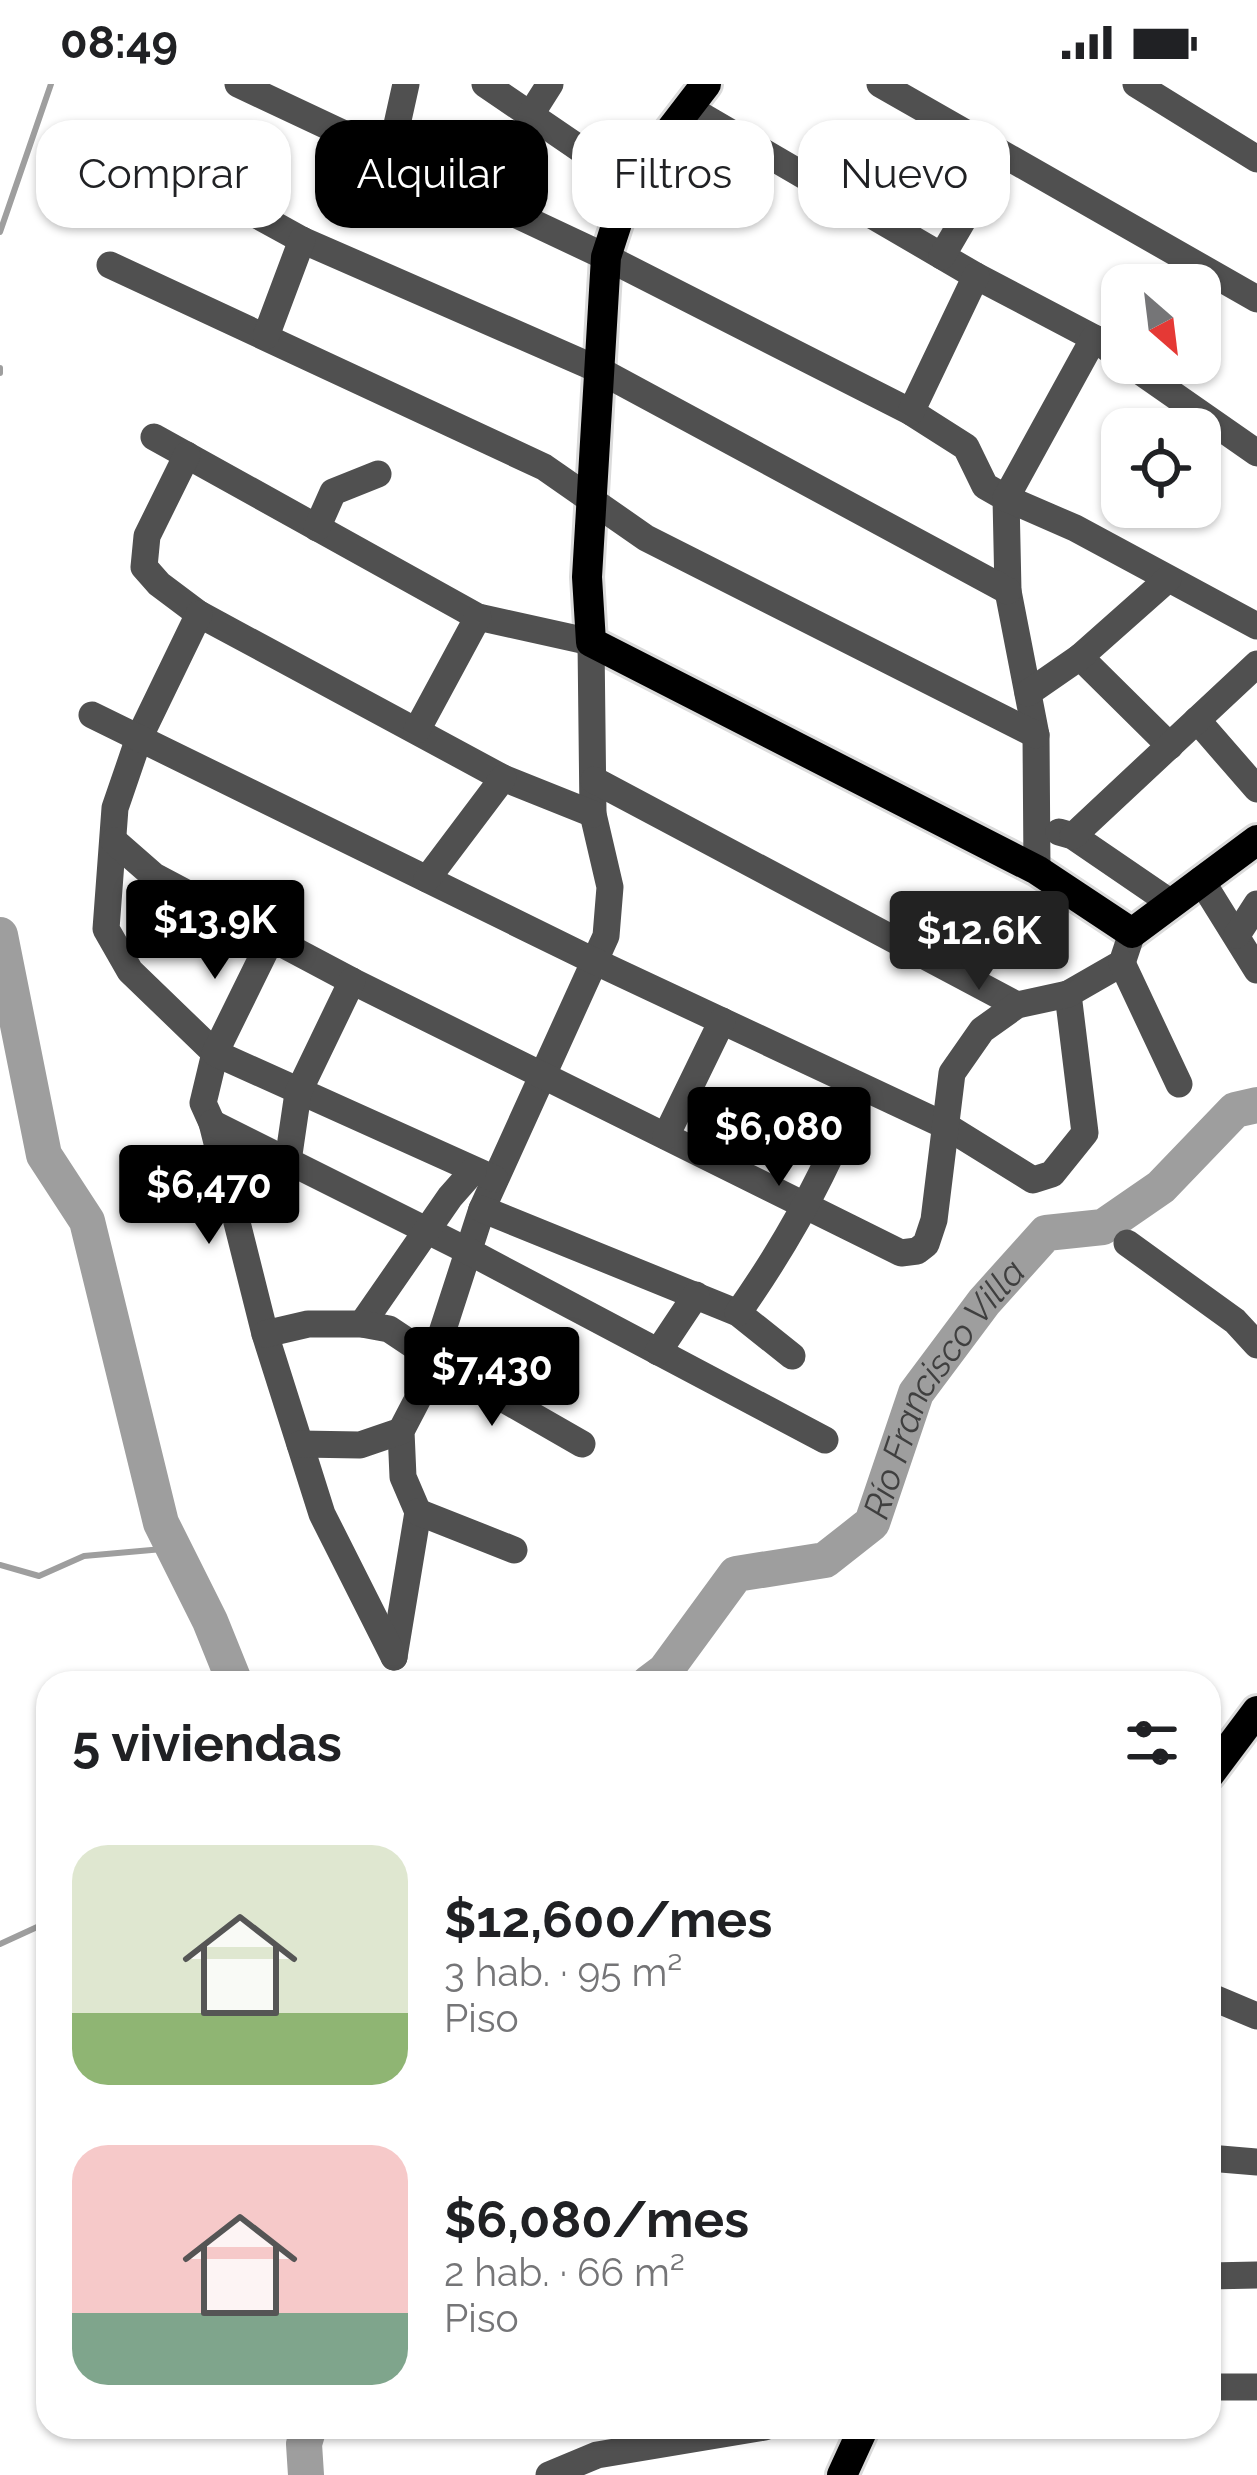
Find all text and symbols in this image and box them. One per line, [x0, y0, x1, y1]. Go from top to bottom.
text: 08:49 [60, 16, 178, 69]
chip: Comprar [36, 120, 291, 228]
chip: Alquilar [315, 120, 548, 228]
chip: Filtros [572, 120, 774, 228]
chip: Nuevo [798, 120, 1010, 228]
north arrow [1101, 264, 1221, 384]
map controls [1101, 264, 1221, 528]
button: locate [1101, 408, 1221, 528]
pin: $13.9K [117, 880, 313, 982]
pin: $12.6K [881, 891, 1077, 993]
text: $13.9K [153, 896, 277, 942]
text: $12.6K [917, 907, 1041, 953]
pin: $6,080 [681, 1087, 877, 1189]
text: $6,080 [715, 1103, 843, 1149]
pin: $6,470 [111, 1145, 307, 1247]
text: $6,470 [146, 1161, 272, 1207]
water label: Río Francisco Villa [854, 1251, 1033, 1523]
pin: $7,430 [394, 1327, 590, 1429]
text: $7,430 [431, 1343, 553, 1389]
icon: filters [1119, 1710, 1185, 1776]
text: 5 viviendas [72, 1713, 342, 1773]
text: $12,600/mes [444, 1889, 772, 1949]
icon: home [168, 1893, 312, 2037]
text: 3 hab. · 95 m² [444, 1949, 683, 1995]
text: Piso [444, 1995, 519, 2041]
text: $6,080/mes [444, 2189, 749, 2249]
icon: home [168, 2193, 312, 2337]
text: 2 hab. · 66 m² [444, 2249, 685, 2295]
text: Piso [444, 2295, 519, 2341]

